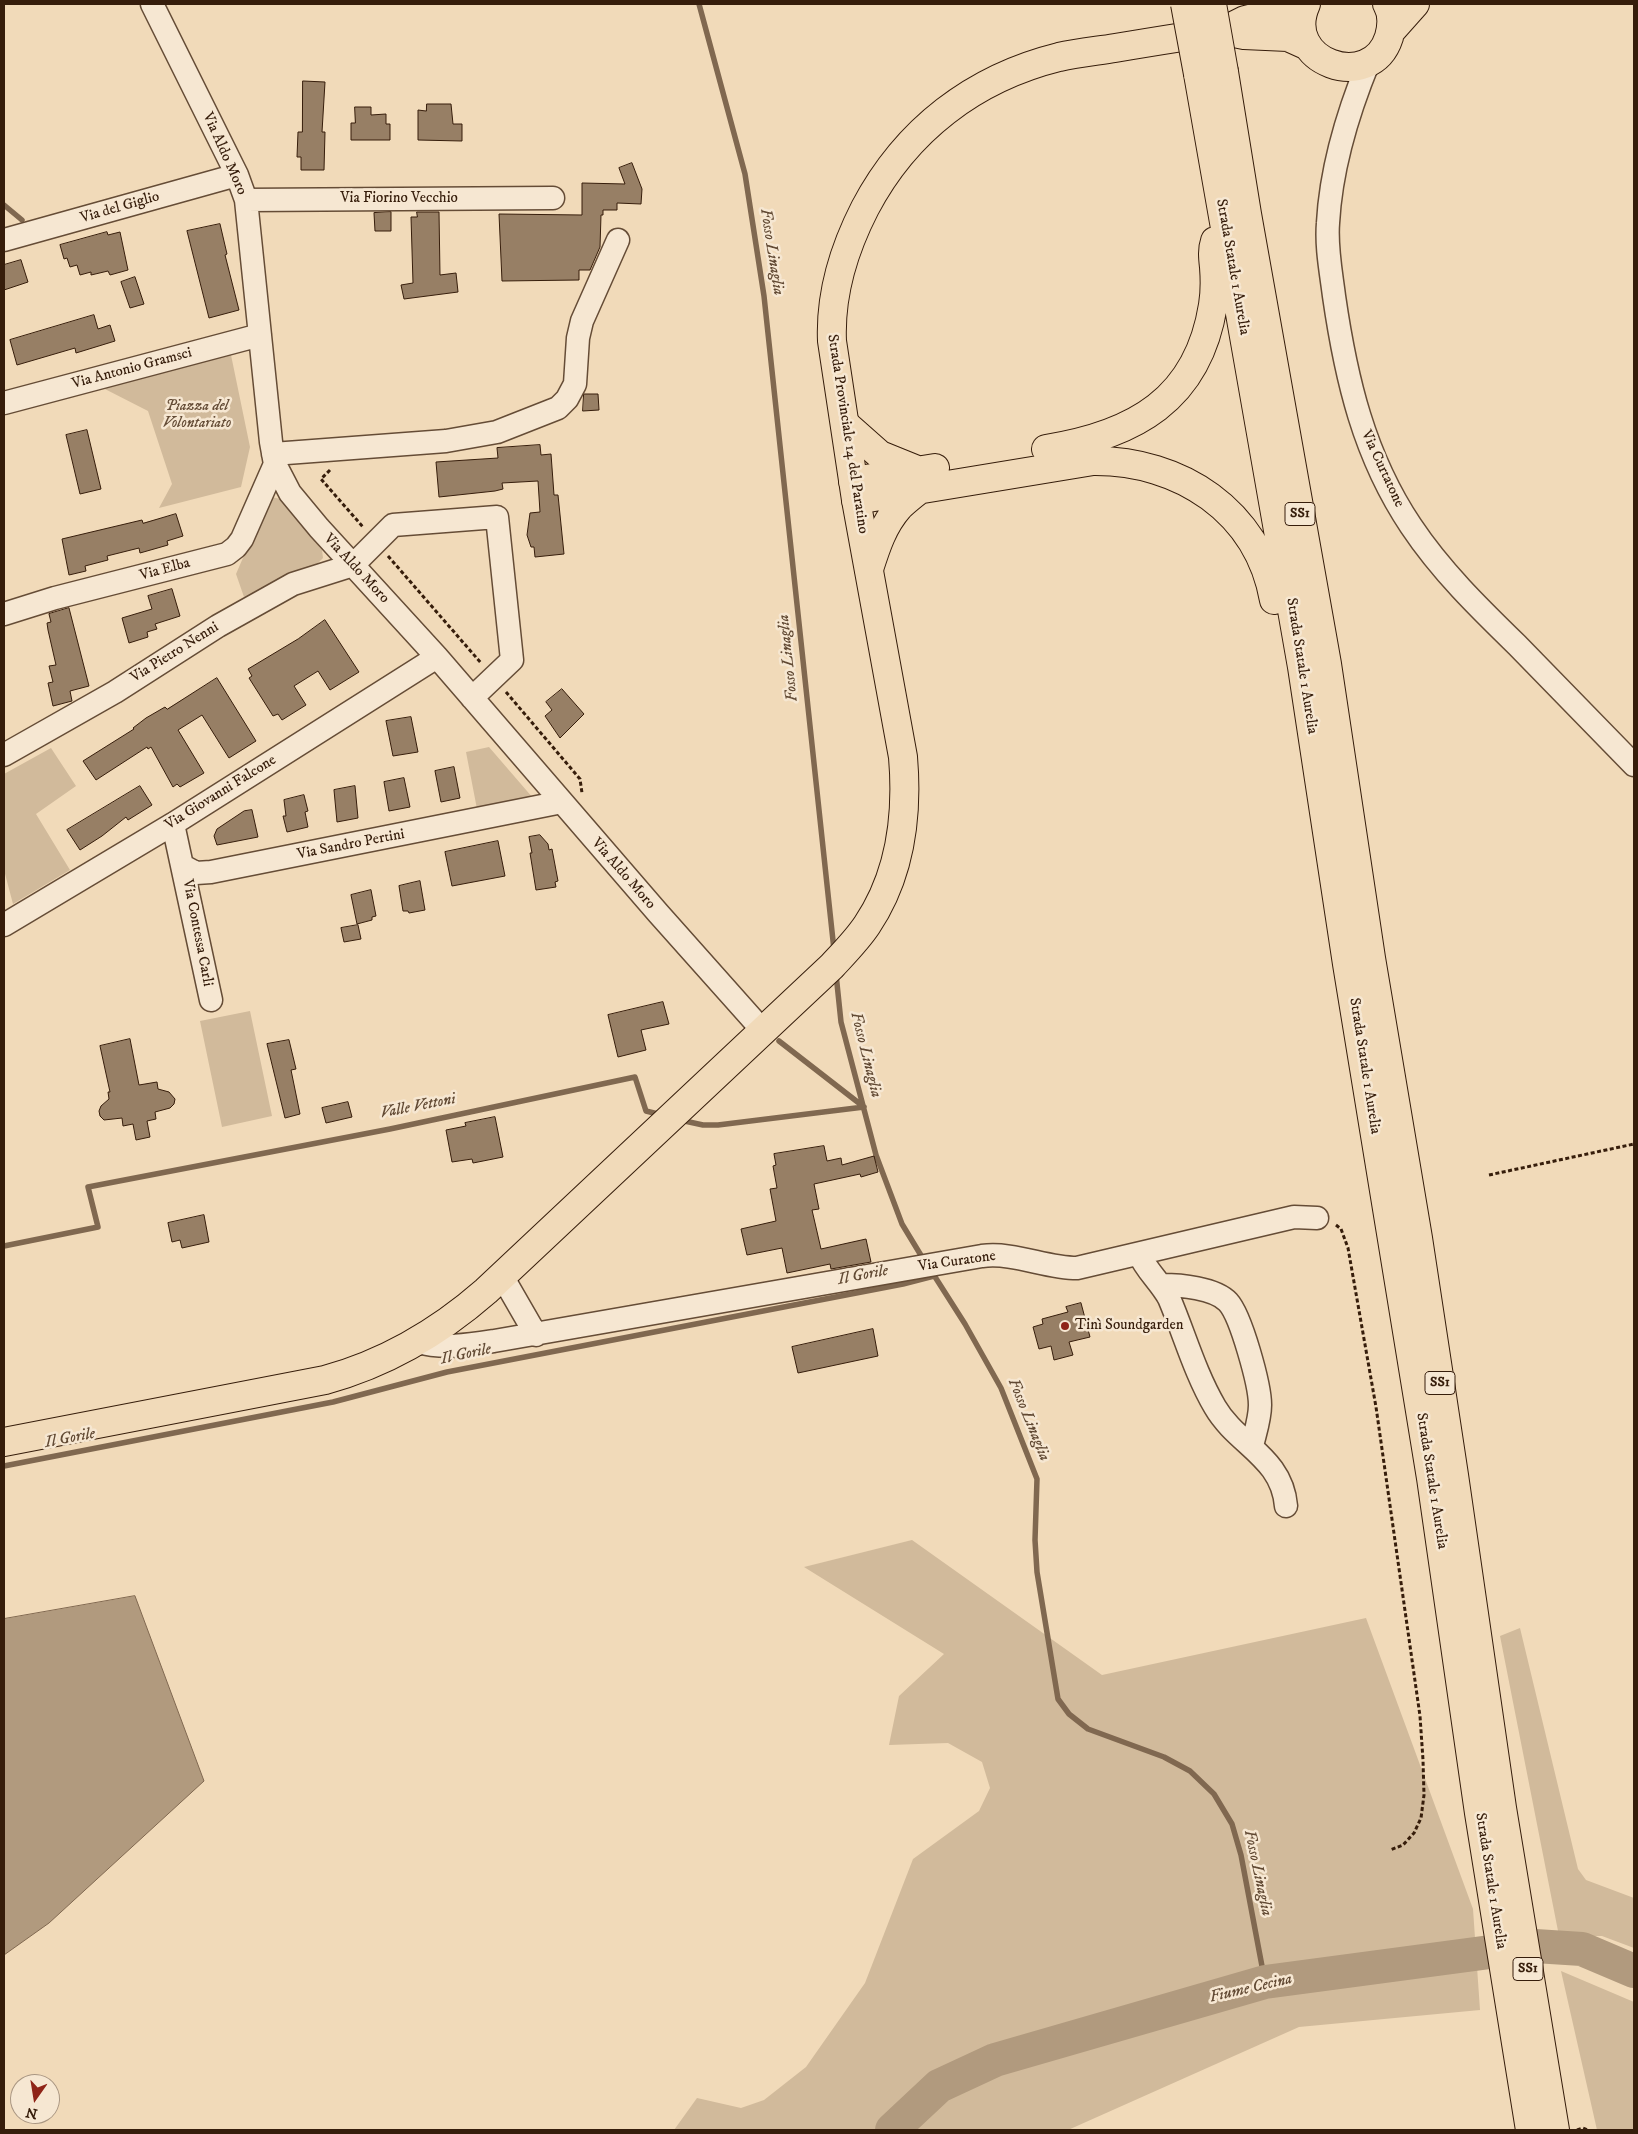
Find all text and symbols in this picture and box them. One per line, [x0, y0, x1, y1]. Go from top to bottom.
street label: Via Aldo Moro [198, 110, 250, 198]
street label: Via del Giglio [78, 188, 162, 228]
street label: Via Fiorino Vecchio [340, 190, 458, 208]
street label: Strada Statale 1 Aurelia [1211, 198, 1253, 336]
water label: Fosso Linaglia [755, 207, 787, 297]
street label: Strada Provinciale 14 del Paratino [822, 333, 872, 535]
street label: Via Antonio Gramsci [70, 344, 194, 394]
park label: Piazza del Volontariato [163, 398, 231, 433]
street label: Via Curtatone [1356, 428, 1408, 510]
road number: SS1 [1285, 502, 1315, 526]
street label: Via Aldo Moro [319, 531, 393, 607]
street label: Via Elba [138, 555, 192, 585]
street label: Strada Statale 1 Aurelia [1281, 597, 1321, 735]
water label: Fosso Linaglia [775, 614, 803, 702]
street label: Via Pietro Nenni [128, 619, 222, 687]
street label: Via Giovanni Falcone [162, 752, 280, 834]
street label: Via Sandro Pertini [296, 826, 406, 864]
street label: Via Aldo Moro [587, 835, 659, 913]
street label: Via Contessa Carli [178, 878, 216, 988]
street label: Strada Statale 1 Aurelia [1344, 997, 1384, 1135]
water label: Fosso Linaglia [845, 1010, 885, 1100]
water label: Valle Vettoni [379, 1090, 457, 1124]
street label: Via Curatone [917, 1248, 997, 1276]
water label: Il Gorile [836, 1262, 890, 1290]
place label: Tinì Soundgarden [1075, 1317, 1183, 1335]
marker: Tinì Soundgarden [1059, 1320, 1071, 1332]
water label: Il Gorile [439, 1340, 493, 1370]
road number: SS1 [1425, 1372, 1455, 1395]
water label: Fosso Linaglia [1003, 1376, 1053, 1464]
street label: Strada Statale 1 Aurelia [1411, 1412, 1451, 1550]
water label: Il Gorile [43, 1425, 97, 1453]
street label: Strada Statale 1 Aurelia [1470, 1812, 1510, 1950]
water label: Fosso Linaglia [1239, 1828, 1275, 1918]
road number: SS1 [1513, 1958, 1543, 1980]
water label: Fiume Cecina [1208, 1970, 1294, 2008]
north arrow [10, 2074, 60, 2124]
text: N [24, 2103, 39, 2123]

